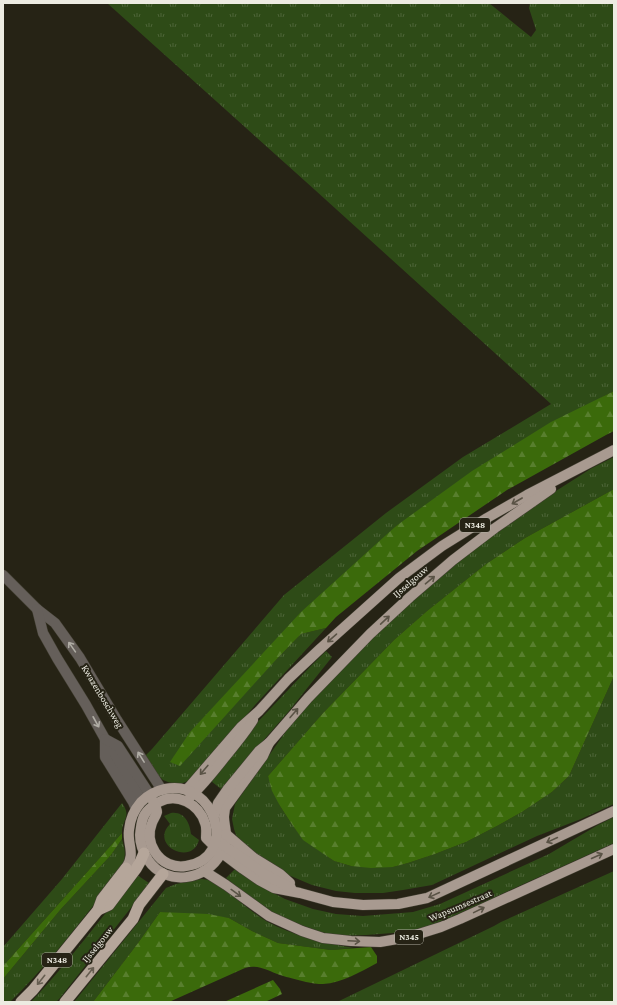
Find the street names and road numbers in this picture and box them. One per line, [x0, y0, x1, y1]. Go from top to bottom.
road number: N348 [460, 518, 490, 532]
street label: IJsselgouw [390, 563, 431, 600]
street label: Kwazenboschweg [80, 663, 126, 730]
street label: Wapsumsestraat [427, 887, 494, 924]
street label: IJsselgouw [80, 924, 116, 965]
road number: N345 [395, 930, 423, 944]
road number: N348 [42, 953, 72, 967]

